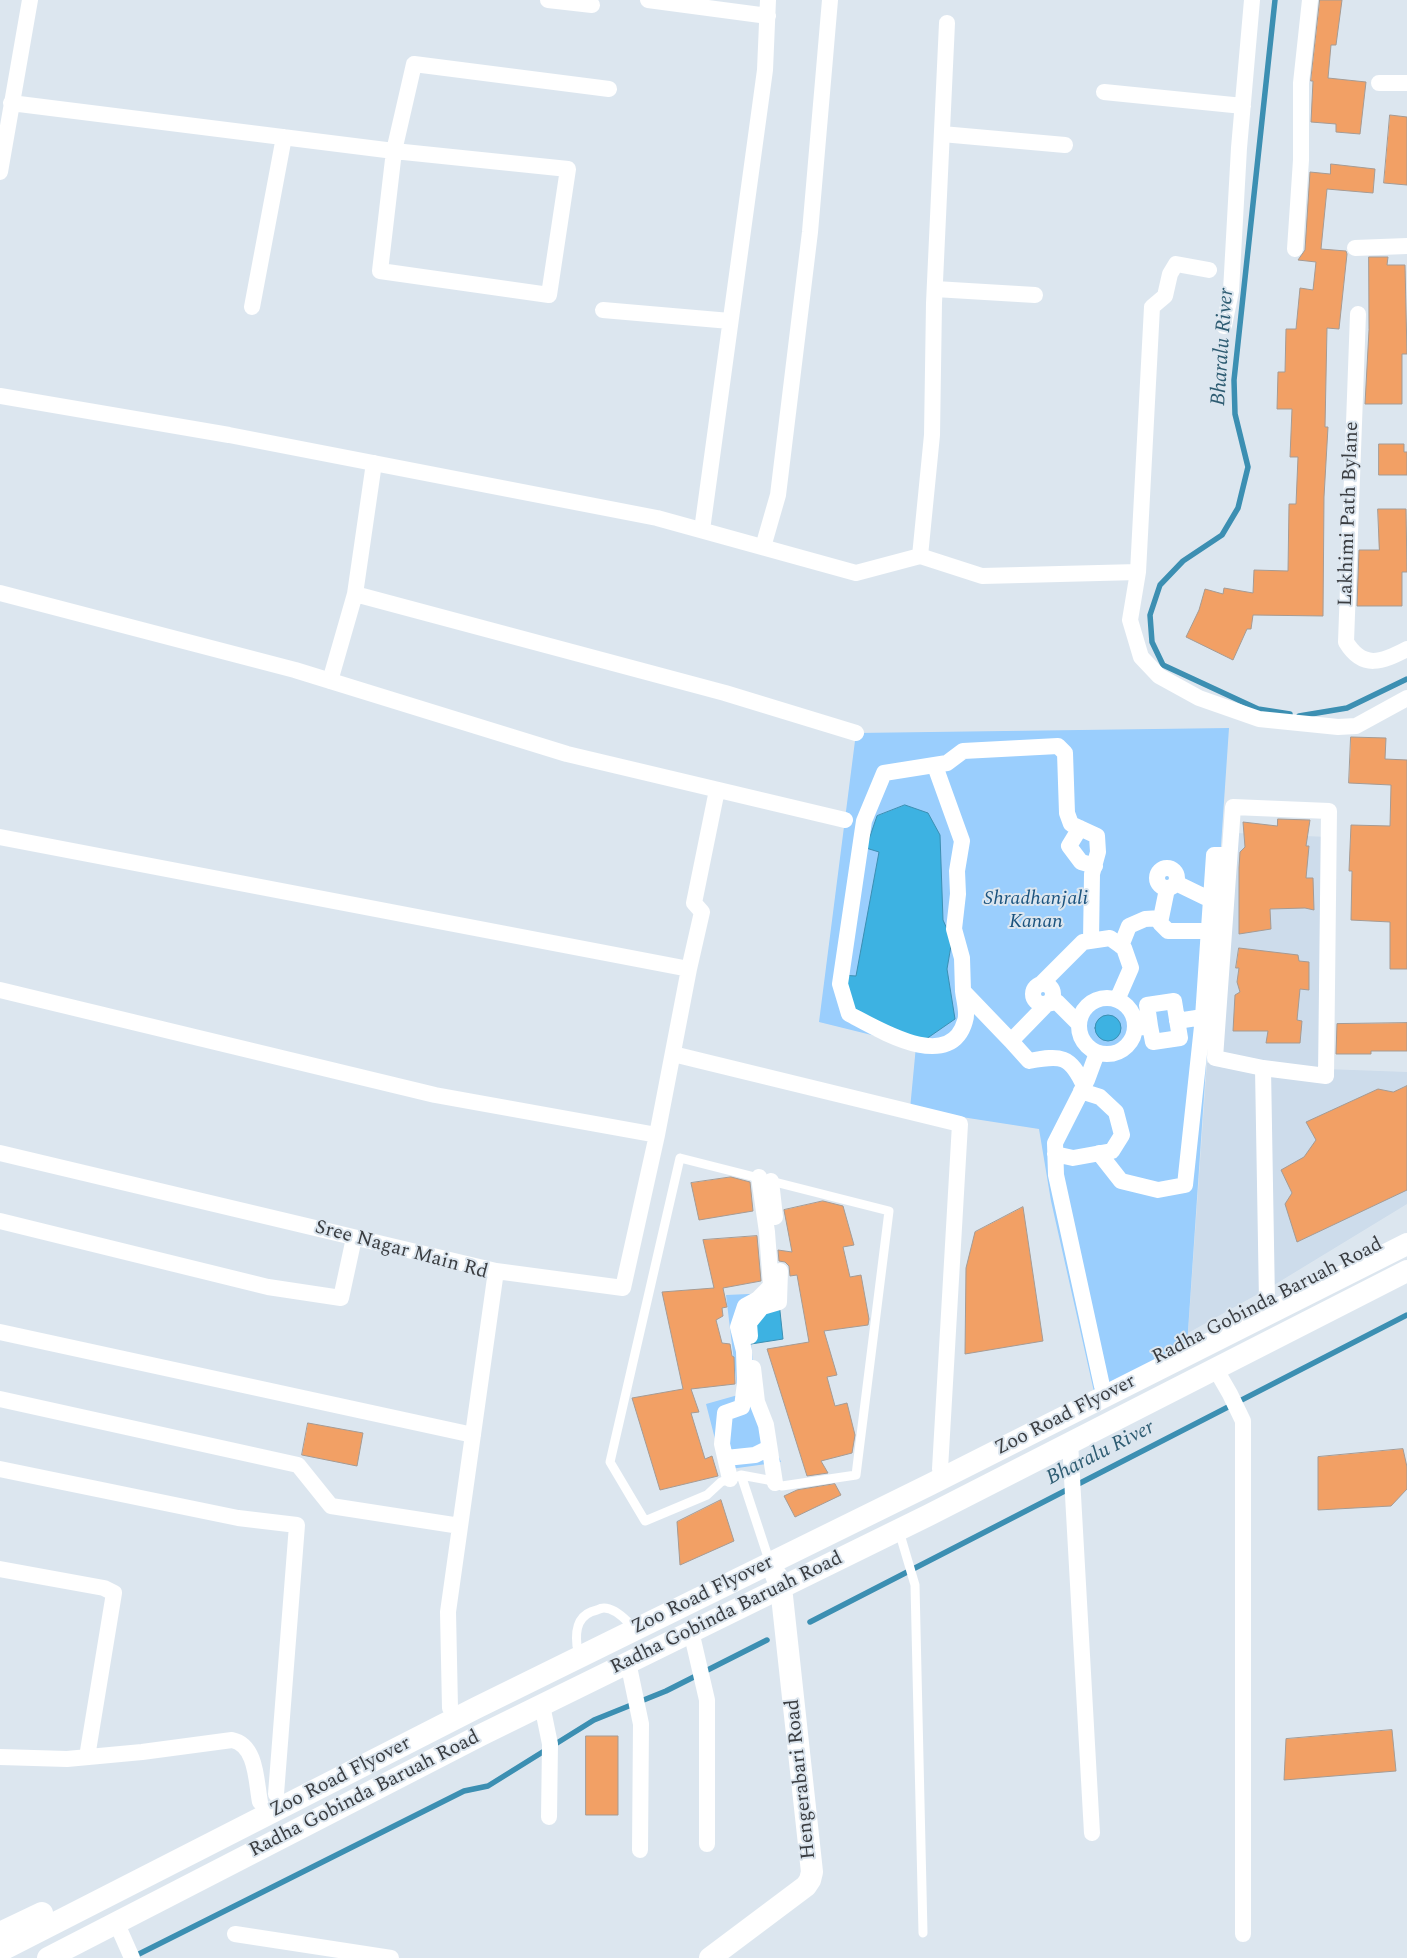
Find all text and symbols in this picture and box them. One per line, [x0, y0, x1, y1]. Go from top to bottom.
water label: Bharalu River [1207, 287, 1241, 407]
street label: Lakhimi Path Bylane [1335, 421, 1365, 607]
park label: Shradhanjali Kanan [984, 888, 1088, 935]
street label: Sree Nagar Main Rd [312, 1216, 490, 1286]
street label: Radha Gobinda Baruah Road [1149, 1233, 1387, 1371]
street label: Zoo Road Flyover [992, 1370, 1140, 1462]
water label: Bharalu River [1043, 1416, 1159, 1492]
street label: Radha Gobinda Baruah Road [607, 1547, 847, 1681]
street label: Zoo Road Flyover [628, 1551, 778, 1641]
street label: Hengerabari Road [782, 1698, 822, 1860]
street label: Radha Gobinda Baruah Road [246, 1726, 484, 1864]
street label: Zoo Road Flyover [267, 1732, 415, 1824]

